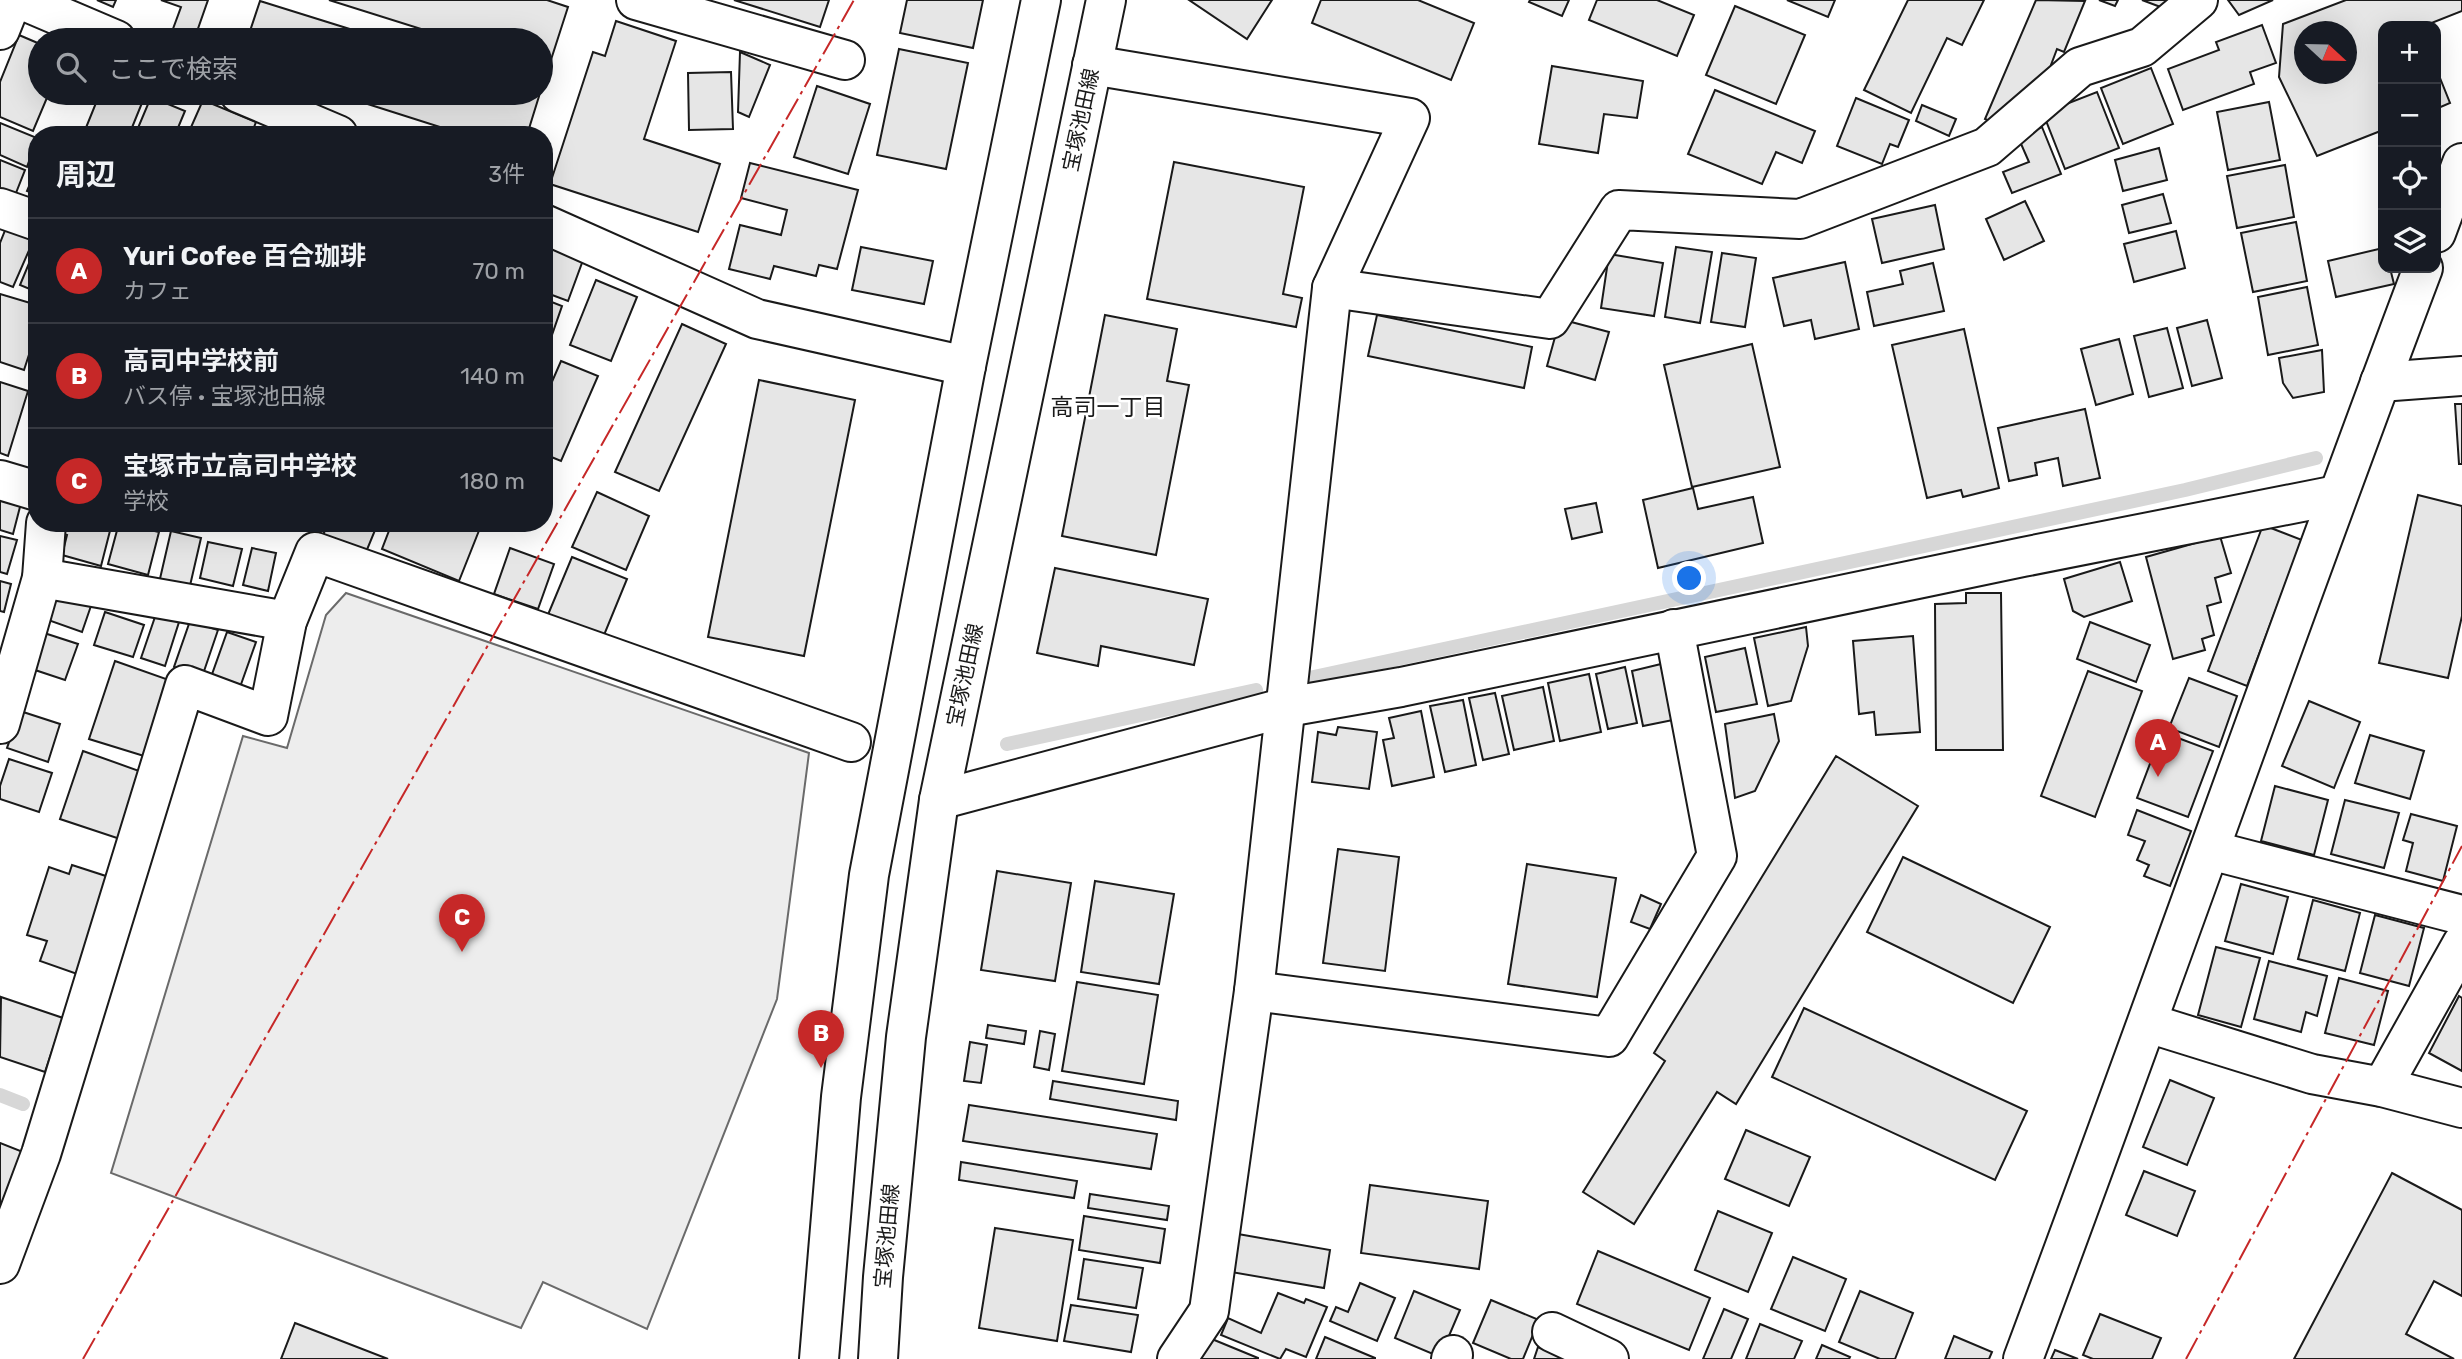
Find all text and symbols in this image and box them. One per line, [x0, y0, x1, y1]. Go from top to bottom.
north arrow [2294, 21, 2357, 84]
map controls [2378, 21, 2441, 273]
button: + [2378, 21, 2441, 84]
search box [28, 28, 553, 105]
icon: search [52, 48, 90, 86]
text: ここで検索 [108, 54, 238, 85]
street label: 宝塚池田線 [1057, 66, 1104, 174]
button: − [2378, 84, 2441, 147]
button: locate [2378, 147, 2441, 210]
text: 周辺 [56, 157, 116, 193]
text: 3件 [488, 160, 525, 188]
button: layers [2378, 210, 2441, 273]
text: Yuri Cofee 百合珈琲 [123, 241, 366, 272]
text: A [71, 257, 87, 285]
text: 70 m [473, 257, 525, 285]
text: カフェ [123, 277, 192, 305]
text: 高司中学校前 [123, 346, 279, 377]
text: B [71, 362, 87, 390]
text: 140 m [460, 362, 525, 390]
text: バス停 · 宝塚池田線 [123, 382, 326, 410]
district label: 高司一丁目 [1051, 393, 1166, 421]
text: 宝塚市立高司中学校 [123, 451, 357, 482]
text: C [71, 467, 87, 495]
text: 180 m [460, 467, 525, 495]
text: 学校 [123, 487, 169, 515]
your location [1672, 561, 1706, 595]
street label: 宝塚池田線 [941, 621, 988, 729]
pin: A [2135, 719, 2181, 777]
pin: C [439, 894, 485, 952]
pin: B [798, 1010, 844, 1068]
street label: 宝塚池田線 [869, 1183, 904, 1289]

